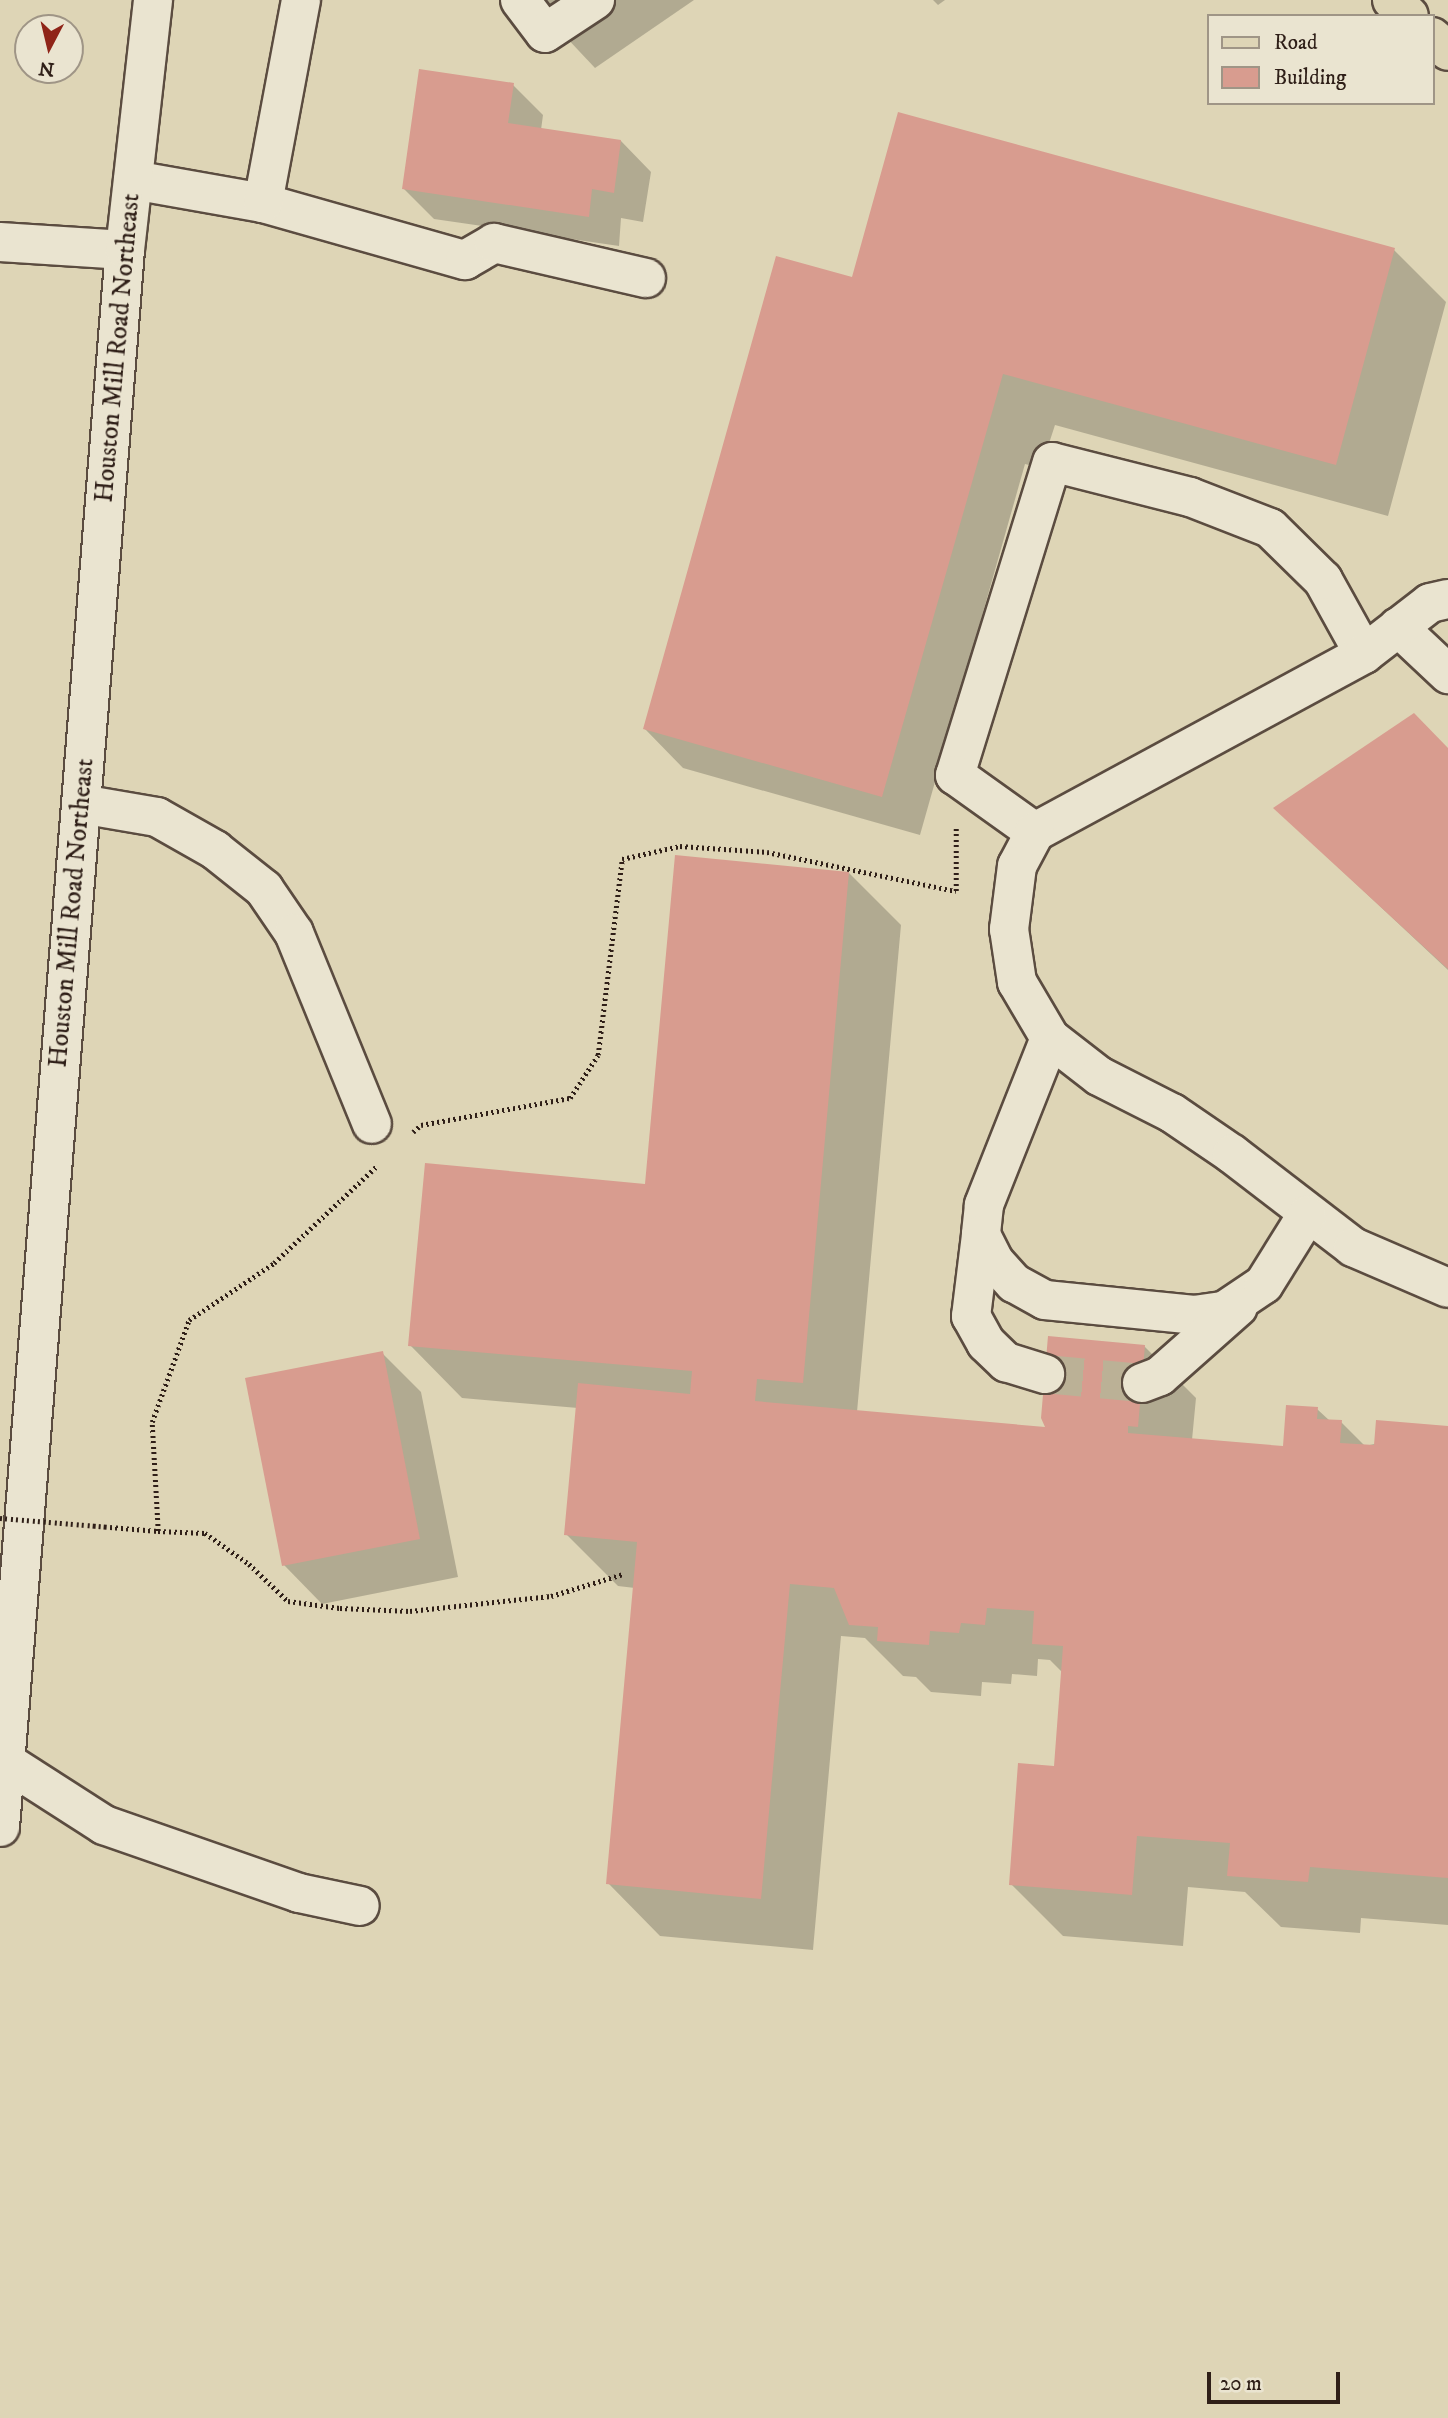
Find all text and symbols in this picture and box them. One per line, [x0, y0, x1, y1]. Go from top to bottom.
north arrow [14, 14, 84, 84]
legend [1206, 14, 1434, 105]
text: Road [1274, 30, 1318, 56]
text: N [37, 56, 56, 81]
text: Building [1274, 65, 1346, 91]
street label: Houston Mill Road Northeast [89, 192, 147, 504]
street label: Houston Mill Road Northeast [43, 757, 101, 1069]
scale bar [1210, 2358, 1343, 2402]
text: 20 m [1220, 2371, 1262, 2397]

